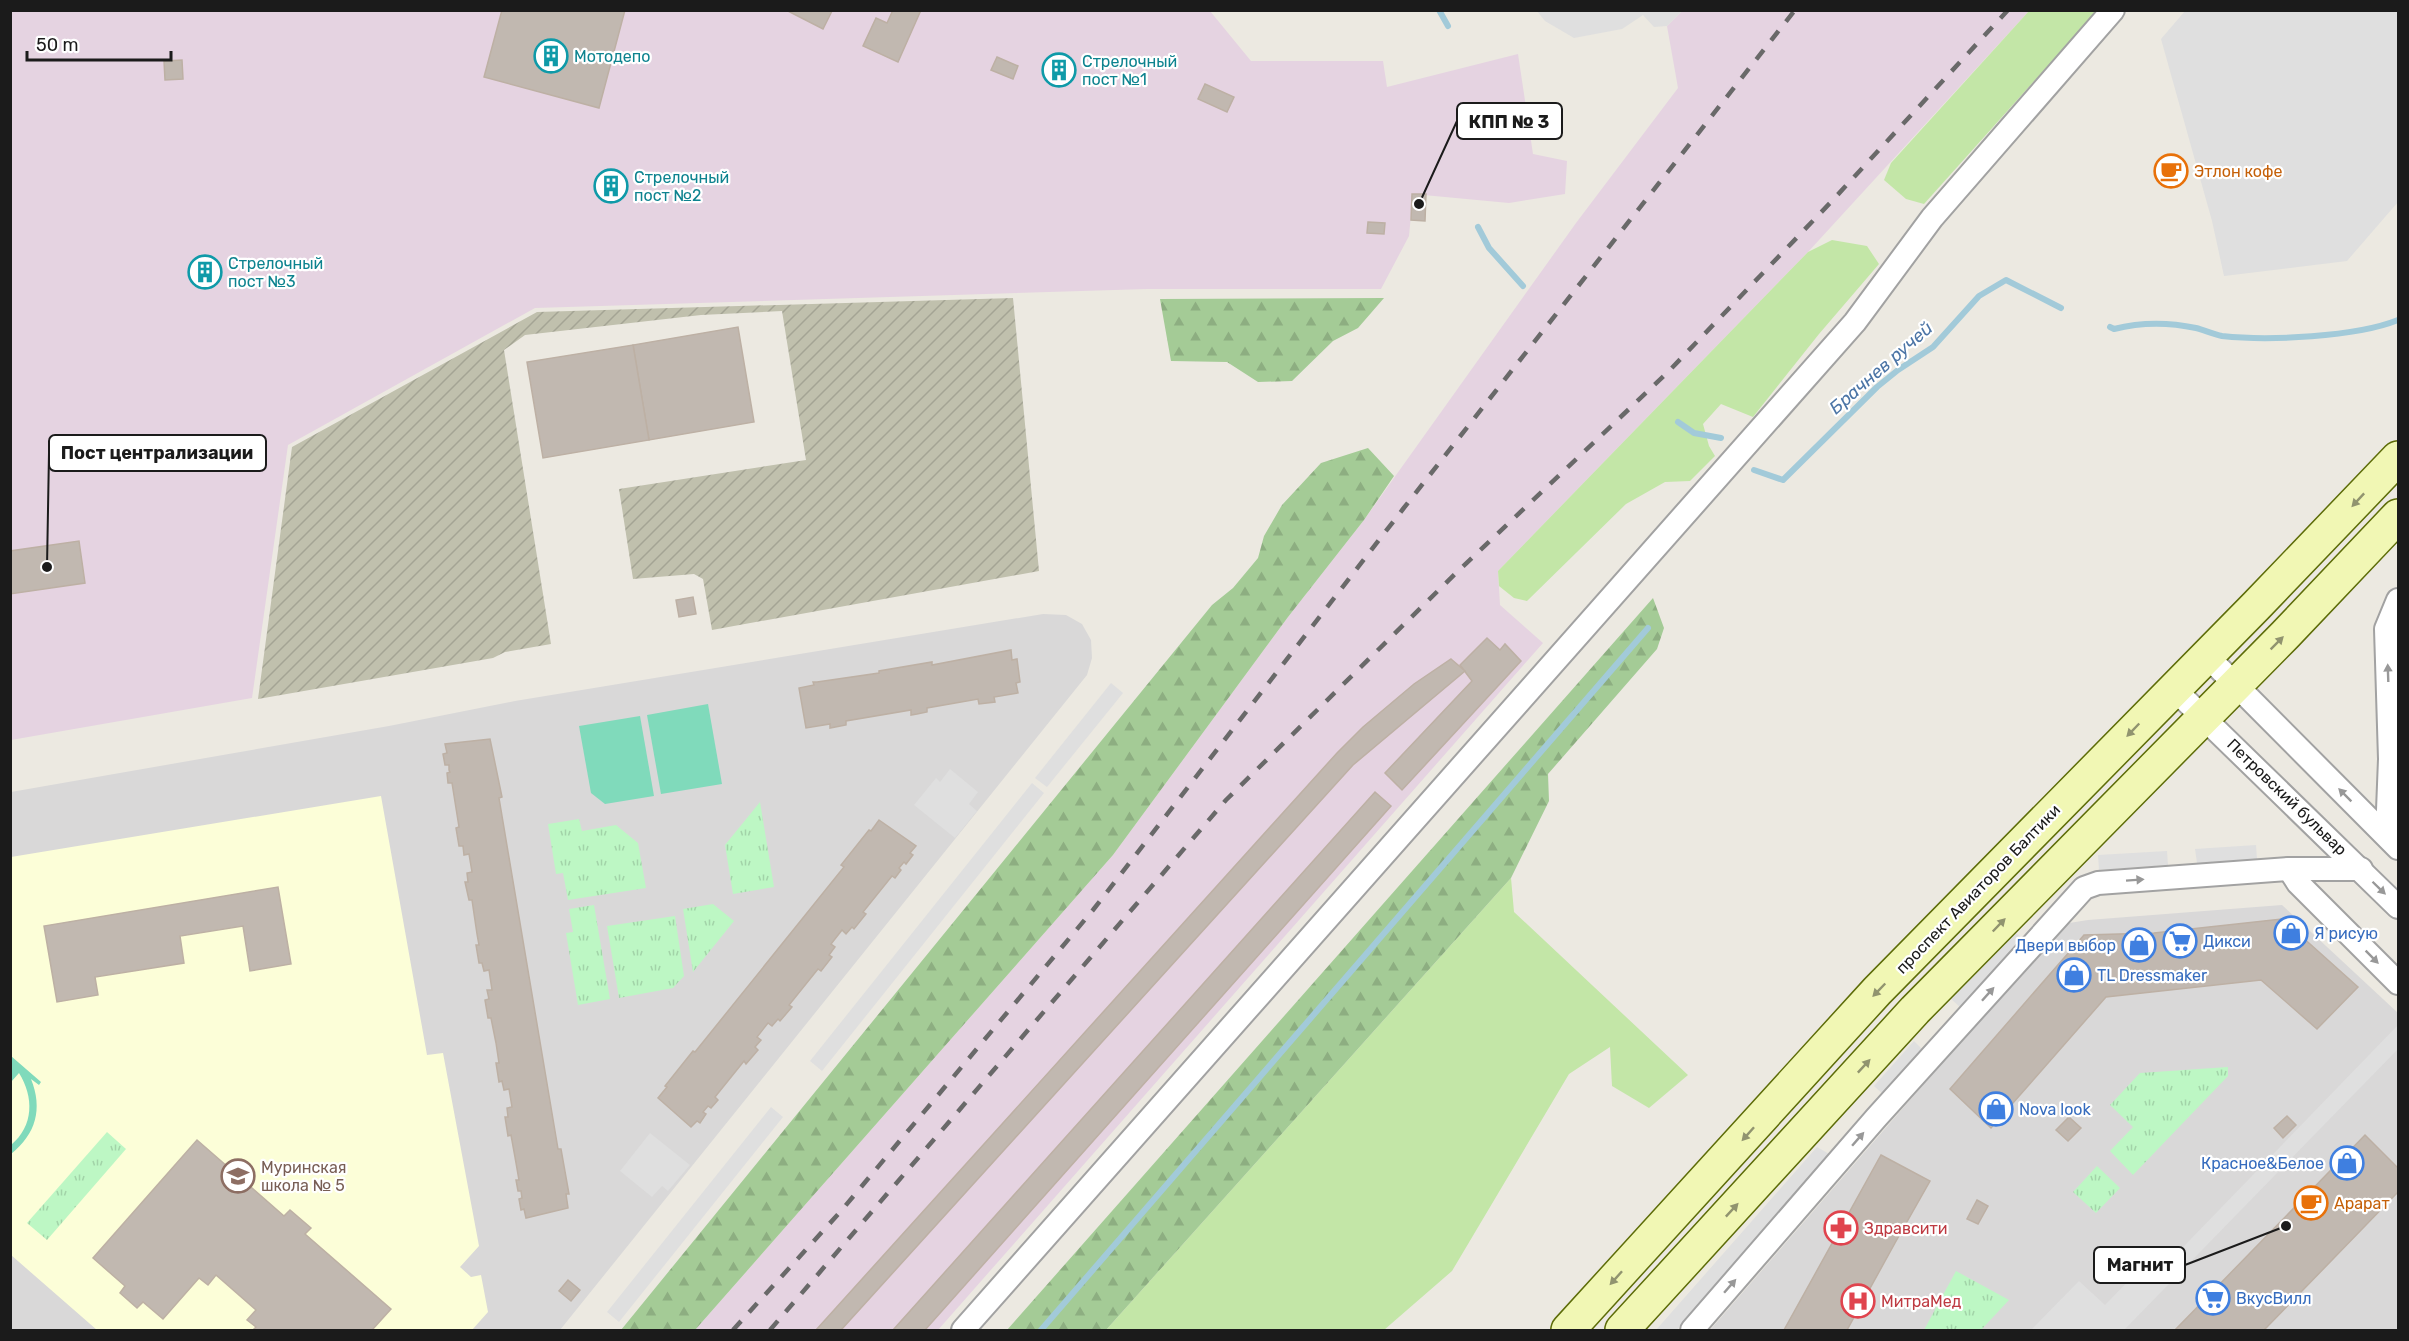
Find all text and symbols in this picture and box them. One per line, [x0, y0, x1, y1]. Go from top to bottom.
scale bar [27, 24, 171, 62]
text: 50 m [36, 34, 79, 56]
building icon: Мотодепо [533, 38, 569, 74]
place label: Мотодепо [574, 47, 650, 66]
building icon: Стрелочный пост №1 [1041, 52, 1077, 88]
place label: Стрелочный пост №1 [1082, 52, 1177, 89]
callout: КПП № 3 [1457, 103, 1562, 139]
text: КПП № 3 [1469, 111, 1550, 133]
cafe icon: Этлон кофе [2153, 153, 2189, 189]
place label: Этлон кофе [2194, 162, 2282, 181]
building icon: Стрелочный пост №2 [593, 168, 629, 204]
place label: Стрелочный пост №2 [634, 168, 729, 205]
building icon: Стрелочный пост №3 [187, 254, 223, 290]
place label: Стрелочный пост №3 [228, 254, 323, 291]
water label: Брачнев ручей [1825, 317, 1937, 419]
callout: Пост централизации [49, 435, 266, 471]
text: Пост централизации [61, 442, 253, 464]
one-way arrow [2352, 493, 2366, 507]
one-way arrow [2269, 636, 2284, 650]
one-way arrow [2383, 664, 2392, 683]
one-way arrow [2127, 723, 2141, 737]
street label: Петровский бульвар [2223, 735, 2351, 859]
one-way arrow [2338, 788, 2353, 802]
street label: проспект Авиаторов Балтики [1892, 800, 2064, 978]
one-way arrow [2125, 876, 2144, 885]
one-way arrow [2372, 881, 2387, 895]
shop icon: Я рисую [2273, 915, 2309, 951]
one-way arrow [1991, 919, 2005, 933]
supermarket icon: Дикси [2162, 923, 2198, 959]
place label: Я рисую [2314, 924, 2378, 943]
shop icon: Двери выбор [2121, 927, 2157, 963]
place label: Дикси [2203, 932, 2251, 951]
place label: Двери выбор [2015, 936, 2116, 955]
one-way arrow [2365, 950, 2380, 964]
shop icon: TL Dressmaker [2056, 957, 2092, 993]
place label: TL Dressmaker [2097, 966, 2207, 985]
one-way arrow [1872, 982, 1886, 997]
one-way arrow [1981, 987, 1994, 1002]
one-way arrow [1857, 1059, 1871, 1074]
shop icon: Nova look [1978, 1091, 2014, 1127]
place label: Nova look [2019, 1100, 2092, 1119]
one-way arrow [1741, 1126, 1755, 1141]
one-way arrow [1851, 1132, 1864, 1147]
shop icon: Красное&Белое [2329, 1145, 2365, 1181]
place label: Красное&Белое [2201, 1154, 2324, 1173]
school or university icon: Муринская школа № 5 [220, 1158, 256, 1194]
place label: Муринская школа № 5 [261, 1158, 346, 1195]
cafe icon: Арарат [2293, 1185, 2329, 1221]
place label: Арарат [2334, 1194, 2390, 1213]
one-way arrow [1725, 1203, 1738, 1218]
pharmacy icon: Здравсити [1823, 1210, 1859, 1246]
place label: Здравсити [1864, 1219, 1947, 1238]
callout: Магнит [2094, 1247, 2185, 1283]
text: Магнит [2107, 1254, 2173, 1276]
one-way arrow [1610, 1270, 1623, 1285]
one-way arrow [1723, 1279, 1736, 1294]
supermarket icon: ВкусВилл [2195, 1280, 2231, 1316]
hospital icon: МитраМед [1840, 1283, 1876, 1319]
place label: ВкусВилл [2236, 1289, 2312, 1308]
place label: МитраМед [1881, 1292, 1962, 1311]

